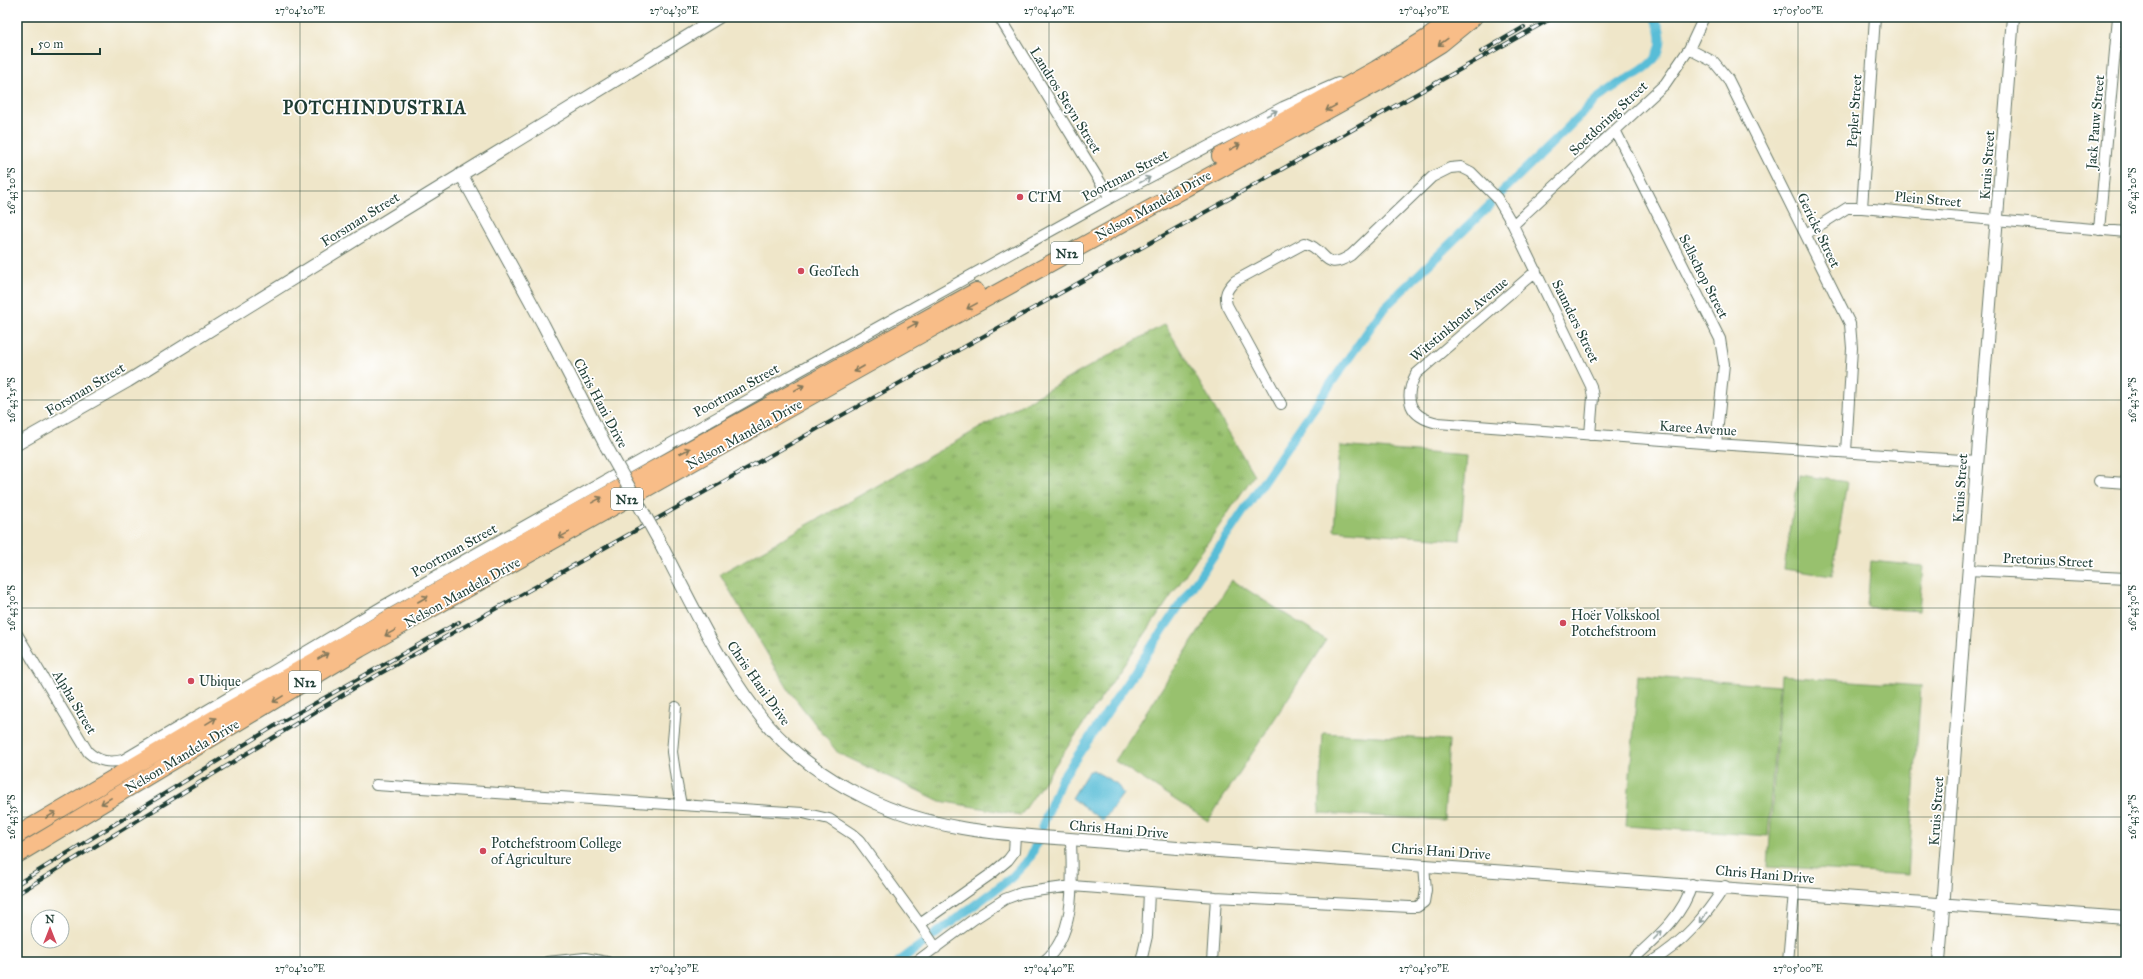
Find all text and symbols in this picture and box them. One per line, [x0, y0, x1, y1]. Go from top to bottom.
text: 27°04'20"E [275, 5, 325, 17]
text: 27°04'30"E [649, 5, 699, 17]
text: 27°04'40"E [1024, 5, 1074, 17]
text: 27°04'50"E [1399, 5, 1449, 17]
text: 27°05'00"E [1773, 5, 1823, 17]
scale bar [32, 30, 100, 56]
text: 50 m [38, 37, 63, 51]
one-way arrow [1438, 38, 1449, 46]
street label: Landros Steyn Street [1026, 44, 1105, 157]
street label: Pepler Street [1843, 74, 1866, 148]
street label: Jack Pauw Street [2083, 74, 2109, 172]
street label: Soetdoring Street [1566, 78, 1651, 159]
district label: POTCHINDUSTRIA [283, 97, 467, 119]
one-way arrow [1326, 104, 1338, 112]
one-way arrow [1266, 109, 1278, 116]
street label: Kruis Street [1977, 130, 1998, 200]
one-way arrow [1229, 143, 1241, 151]
street label: Poortman Street [1079, 146, 1171, 205]
street label: Nelson Mandela Drive [1092, 166, 1214, 244]
text: 26°43'20"S [6, 167, 18, 214]
text: 26°43'20"S [2127, 167, 2139, 214]
one-way arrow [1139, 176, 1151, 183]
street label: Plein Street [1894, 188, 1962, 211]
street label: Forsman Street [318, 189, 403, 250]
place label: CTM [1028, 189, 1062, 206]
street label: Gericke Street [1793, 190, 1844, 270]
marker: CTM [1015, 192, 1025, 202]
street label: Sellschop Street [1675, 231, 1732, 321]
road number: N12 [1051, 242, 1083, 264]
place label: GeoTech [809, 263, 859, 280]
marker: GeoTech [796, 266, 806, 276]
street label: Witstinkhout Avenue [1407, 273, 1512, 365]
street label: Saunders Street [1548, 277, 1603, 365]
one-way arrow [967, 302, 979, 310]
one-way arrow [907, 321, 919, 329]
street label: Chris Hani Drive [570, 355, 631, 451]
street label: Forsman Street [43, 359, 128, 420]
street label: Poortman Street [690, 360, 782, 421]
one-way arrow [853, 366, 865, 374]
text: 26°43'25"S [6, 377, 18, 423]
text: 26°43'25"S [2127, 377, 2139, 423]
one-way arrow [793, 383, 805, 391]
street label: Nelson Mandela Drive [683, 395, 805, 473]
street label: Karee Avenue [1659, 417, 1737, 440]
one-way arrow [679, 447, 691, 454]
street label: Kruis Street [1950, 453, 1971, 523]
road number: N12 [611, 488, 643, 510]
one-way arrow [591, 496, 603, 503]
street label: Poortman Street [408, 520, 500, 581]
one-way arrow [558, 531, 570, 539]
street label: Pretorius Street [2002, 550, 2094, 571]
street label: Nelson Mandela Drive [401, 553, 523, 631]
text: 26°43'30"S [6, 585, 18, 631]
text: 26°43'30"S [2127, 585, 2139, 631]
one-way arrow [417, 594, 429, 602]
place label: Hoër Volkskool Potchefstroom [1571, 607, 1660, 640]
marker: Hoër Volkskool Potchefstroom [1558, 618, 1568, 628]
one-way arrow [384, 629, 396, 637]
street label: Chris Hani Drive [723, 638, 794, 729]
one-way arrow [317, 651, 329, 659]
street label: Alpha Street [48, 666, 100, 737]
road number: N12 [289, 671, 321, 693]
place label: Ubique [199, 673, 241, 691]
marker: Ubique [186, 676, 196, 686]
one-way arrow [272, 695, 284, 703]
street label: Nelson Mandela Drive [122, 716, 242, 797]
one-way arrow [205, 716, 217, 724]
street label: Kruis Street [1926, 776, 1947, 846]
text: 26°43'35"S [6, 794, 18, 839]
text: 26°43'35"S [2127, 794, 2139, 839]
one-way arrow [100, 798, 112, 806]
one-way arrow [44, 811, 56, 819]
street label: Chris Hani Drive [1069, 817, 1169, 842]
place label: Potchefstroom College of Agriculture [491, 835, 622, 868]
street label: Chris Hani Drive [1391, 840, 1491, 863]
marker: Potchefstroom College of Agriculture [478, 846, 488, 856]
street label: Chris Hani Drive [1715, 862, 1815, 887]
north arrow [30, 909, 70, 949]
text: N [45, 913, 55, 926]
one-way arrow [1699, 913, 1708, 923]
one-way arrow [1653, 930, 1663, 940]
text: 27°04'20"E [275, 963, 325, 975]
text: 27°04'30"E [649, 963, 699, 975]
text: 27°04'40"E [1024, 963, 1074, 975]
text: 27°04'50"E [1399, 963, 1449, 975]
text: 27°05'00"E [1773, 963, 1823, 975]

